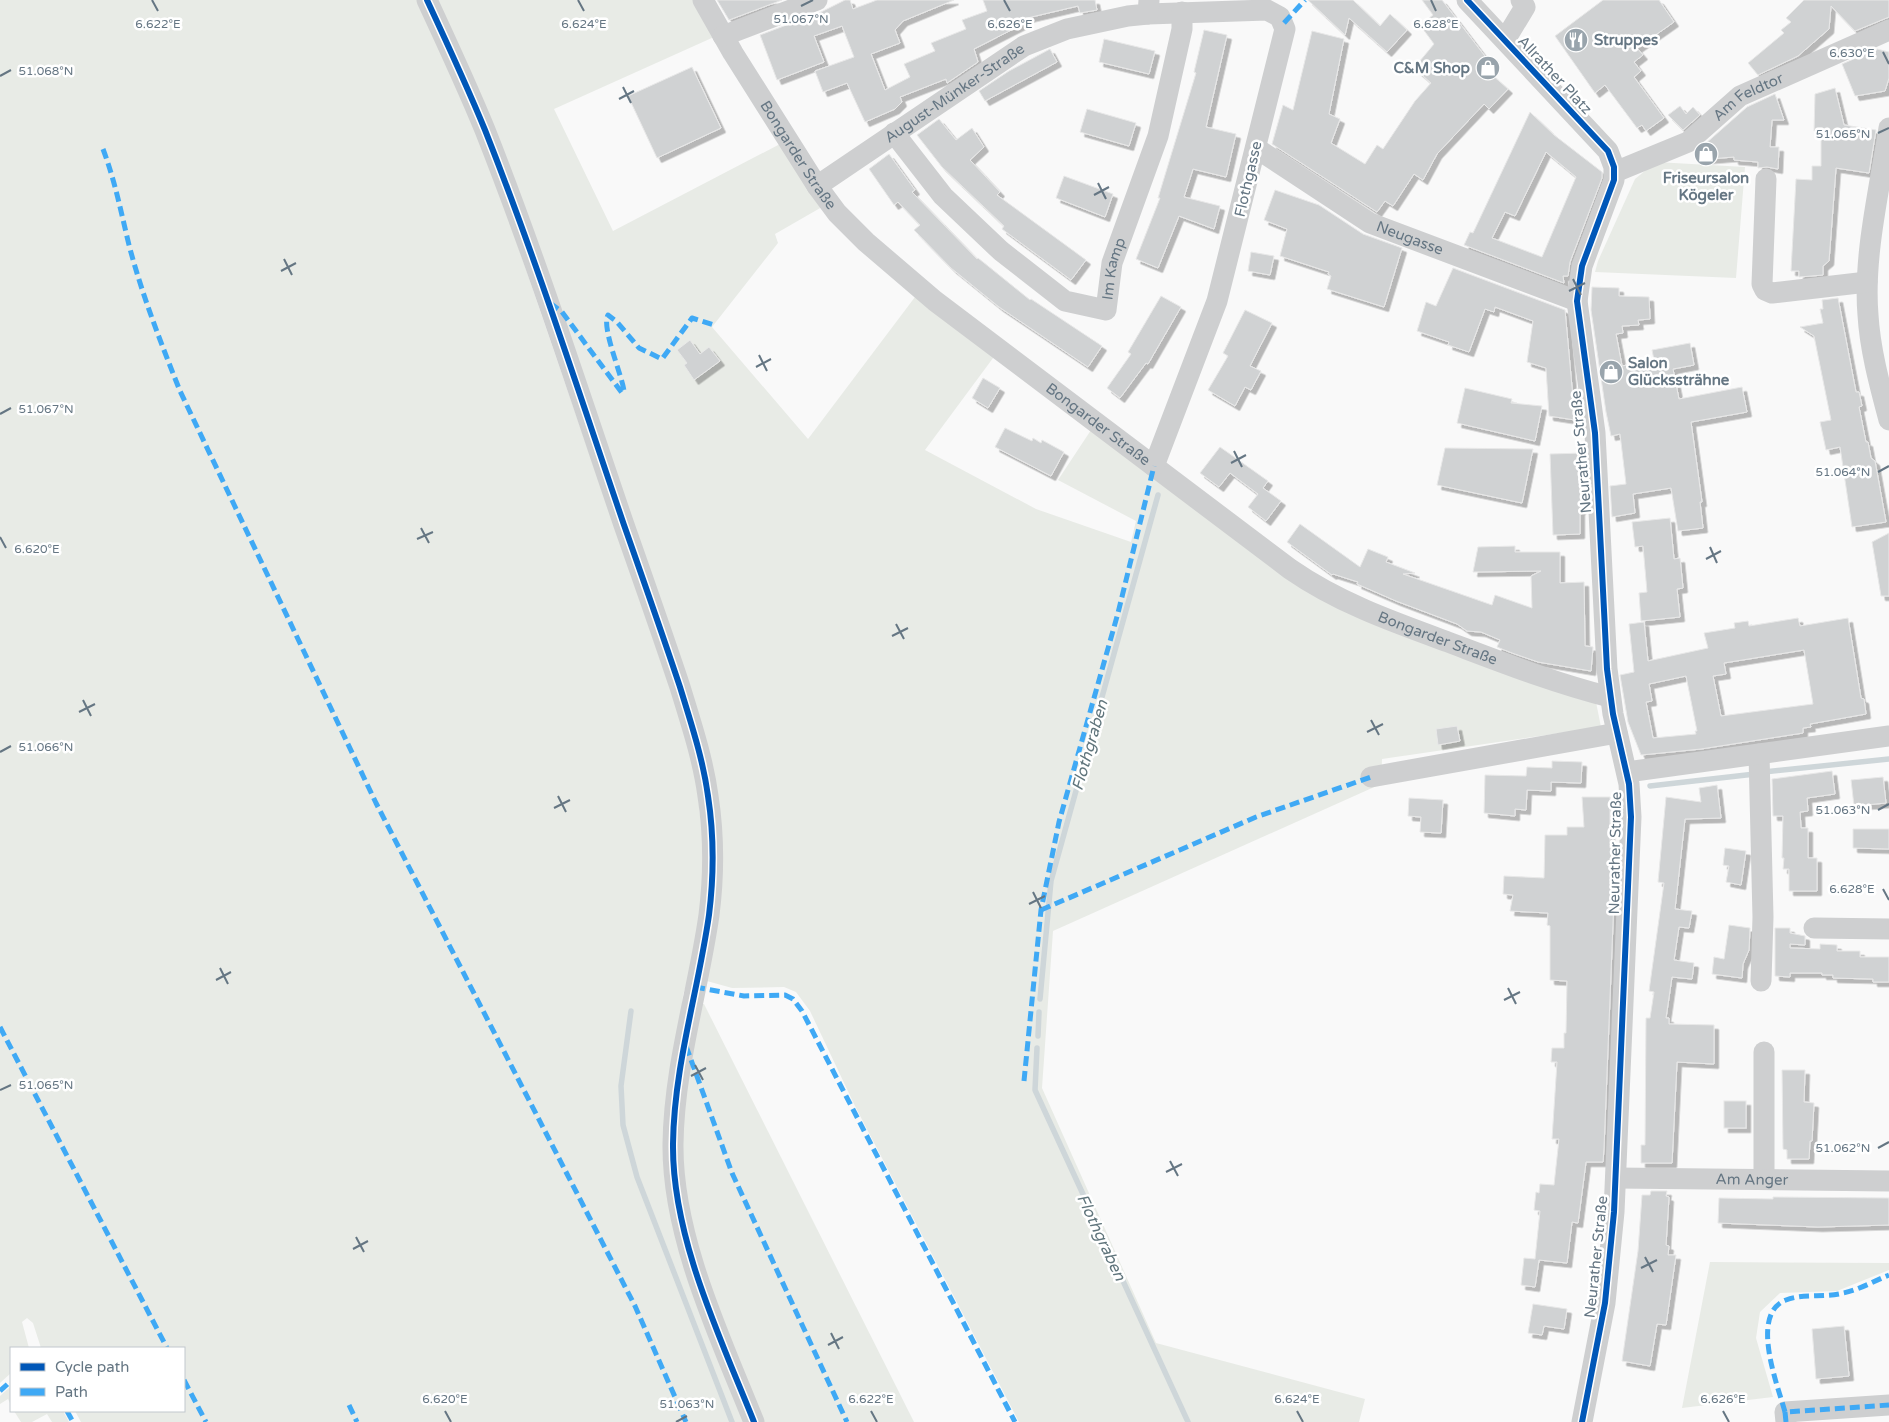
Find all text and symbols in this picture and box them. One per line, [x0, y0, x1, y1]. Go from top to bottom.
text: 51.067°N [773, 12, 829, 26]
text: 6.622°E [135, 17, 181, 31]
text: 6.624°E [561, 17, 607, 31]
text: 6.626°E [987, 17, 1033, 31]
text: 6.628°E [1413, 17, 1459, 31]
restaurant icon: Struppes [1563, 27, 1589, 53]
place label: Struppes [1594, 31, 1658, 50]
street label: Allrather Platz [1514, 32, 1596, 118]
street label: August-Münker-Straße [881, 39, 1028, 147]
text: 6.630°E [1829, 46, 1875, 60]
shop icon: C&M Shop [1475, 55, 1501, 81]
place label: C&M Shop [1393, 59, 1471, 78]
text: 51.068°N [19, 64, 73, 78]
street label: Am Feldtor [1709, 69, 1786, 125]
street label: Bongarder Straße [756, 97, 840, 213]
text: 51.065°N [1816, 127, 1870, 141]
street label: Flothgasse [1231, 139, 1265, 219]
shop icon: Friseursalon Kögeler [1693, 141, 1719, 167]
place label: Friseursalon Kögeler [1663, 169, 1749, 205]
street label: Neugasse [1374, 217, 1446, 259]
street label: Im Kamp [1098, 235, 1129, 301]
place label: Salon Glückssträhne [1628, 354, 1730, 389]
shop icon: Salon Glückssträhne [1598, 359, 1624, 385]
street label: Bongarder Straße [1042, 379, 1154, 469]
street label: Neurather Straße [1567, 390, 1595, 514]
text: 51.067°N [18, 402, 74, 416]
text: 51.064°N [1816, 465, 1870, 479]
text: 6.620°E [14, 542, 60, 556]
street label: Bongarder Straße [1375, 607, 1500, 669]
water label: Flothgraben [1067, 697, 1113, 793]
text: 51.066°N [19, 740, 73, 754]
street label: Neurather Straße [1605, 791, 1625, 915]
text: 51.063°N [1816, 803, 1870, 817]
text: 6.628°E [1829, 882, 1875, 896]
text: 51.065°N [19, 1078, 73, 1092]
text: 51.062°N [1816, 1141, 1870, 1155]
street label: Am Anger [1716, 1170, 1789, 1189]
water label: Flothgraben [1072, 1191, 1130, 1285]
street label: Neurather Straße [1581, 1195, 1611, 1319]
legend [10, 1347, 185, 1412]
text: Cycle path [55, 1358, 129, 1376]
text: Path [55, 1383, 88, 1401]
text: 6.620°E [422, 1392, 468, 1406]
text: 6.622°E [848, 1392, 894, 1406]
text: 6.624°E [1274, 1392, 1320, 1406]
text: 6.626°E [1700, 1392, 1746, 1406]
text: 51.063°N [660, 1397, 714, 1411]

